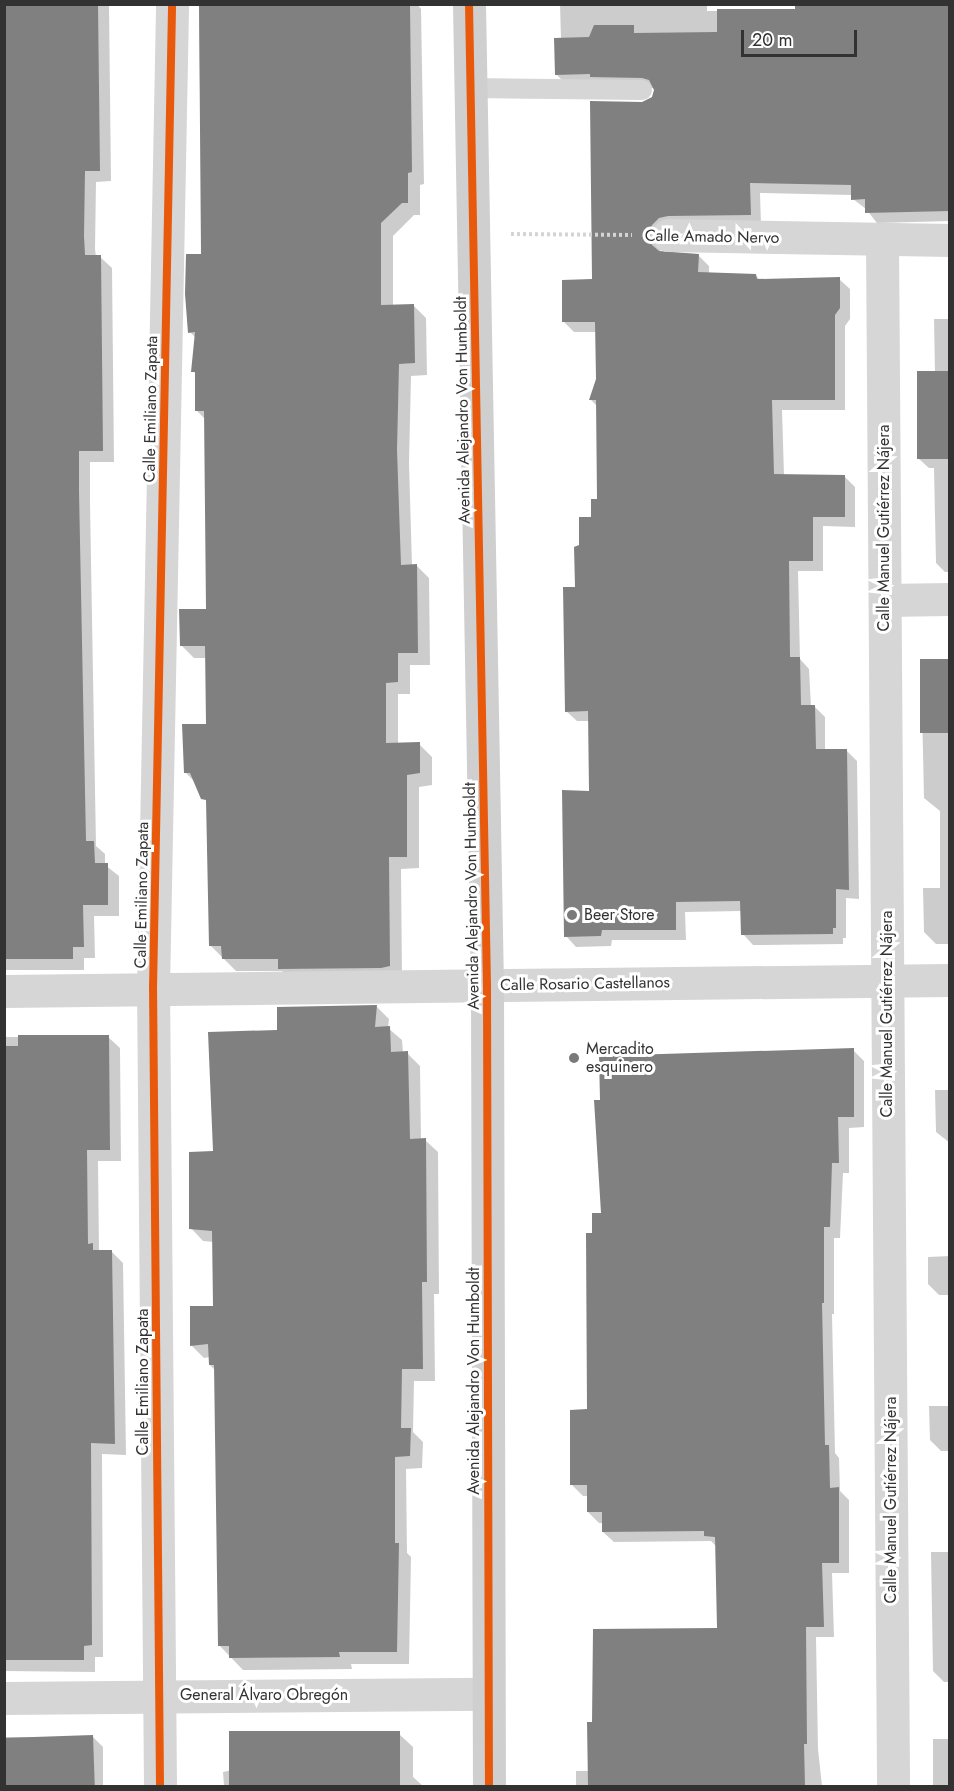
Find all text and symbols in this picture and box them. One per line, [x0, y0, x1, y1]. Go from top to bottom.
scale bar [744, 18, 860, 56]
text: 20 m [752, 27, 792, 53]
street label: Calle Amado Nervo [645, 226, 779, 248]
street label: Avenida Alejandro Von Humboldt [451, 296, 475, 524]
street label: Calle Emiliano Zapata [140, 335, 162, 483]
street label: Calle Manuel Gutiérrez Nájera [874, 425, 894, 631]
street label: Avenida Alejandro Von Humboldt [460, 782, 484, 1010]
street label: Calle Emiliano Zapata [131, 821, 153, 969]
place label: Beer Store [584, 905, 655, 925]
marker: Beer Store [565, 908, 579, 922]
street label: Calle Manuel Gutiérrez Nájera [877, 911, 897, 1117]
street label: Calle Rosario Castellanos [500, 973, 670, 995]
place label: Mercadito esquinero [586, 1039, 654, 1077]
marker: Mercadito esquinero [567, 1051, 581, 1065]
street label: Avenida Alejandro Von Humboldt [464, 1267, 484, 1495]
street label: Calle Emiliano Zapata [133, 1309, 153, 1455]
street label: Calle Manuel Gutiérrez Nájera [881, 1397, 901, 1603]
street label: General Álvaro Obregón [180, 1685, 348, 1705]

